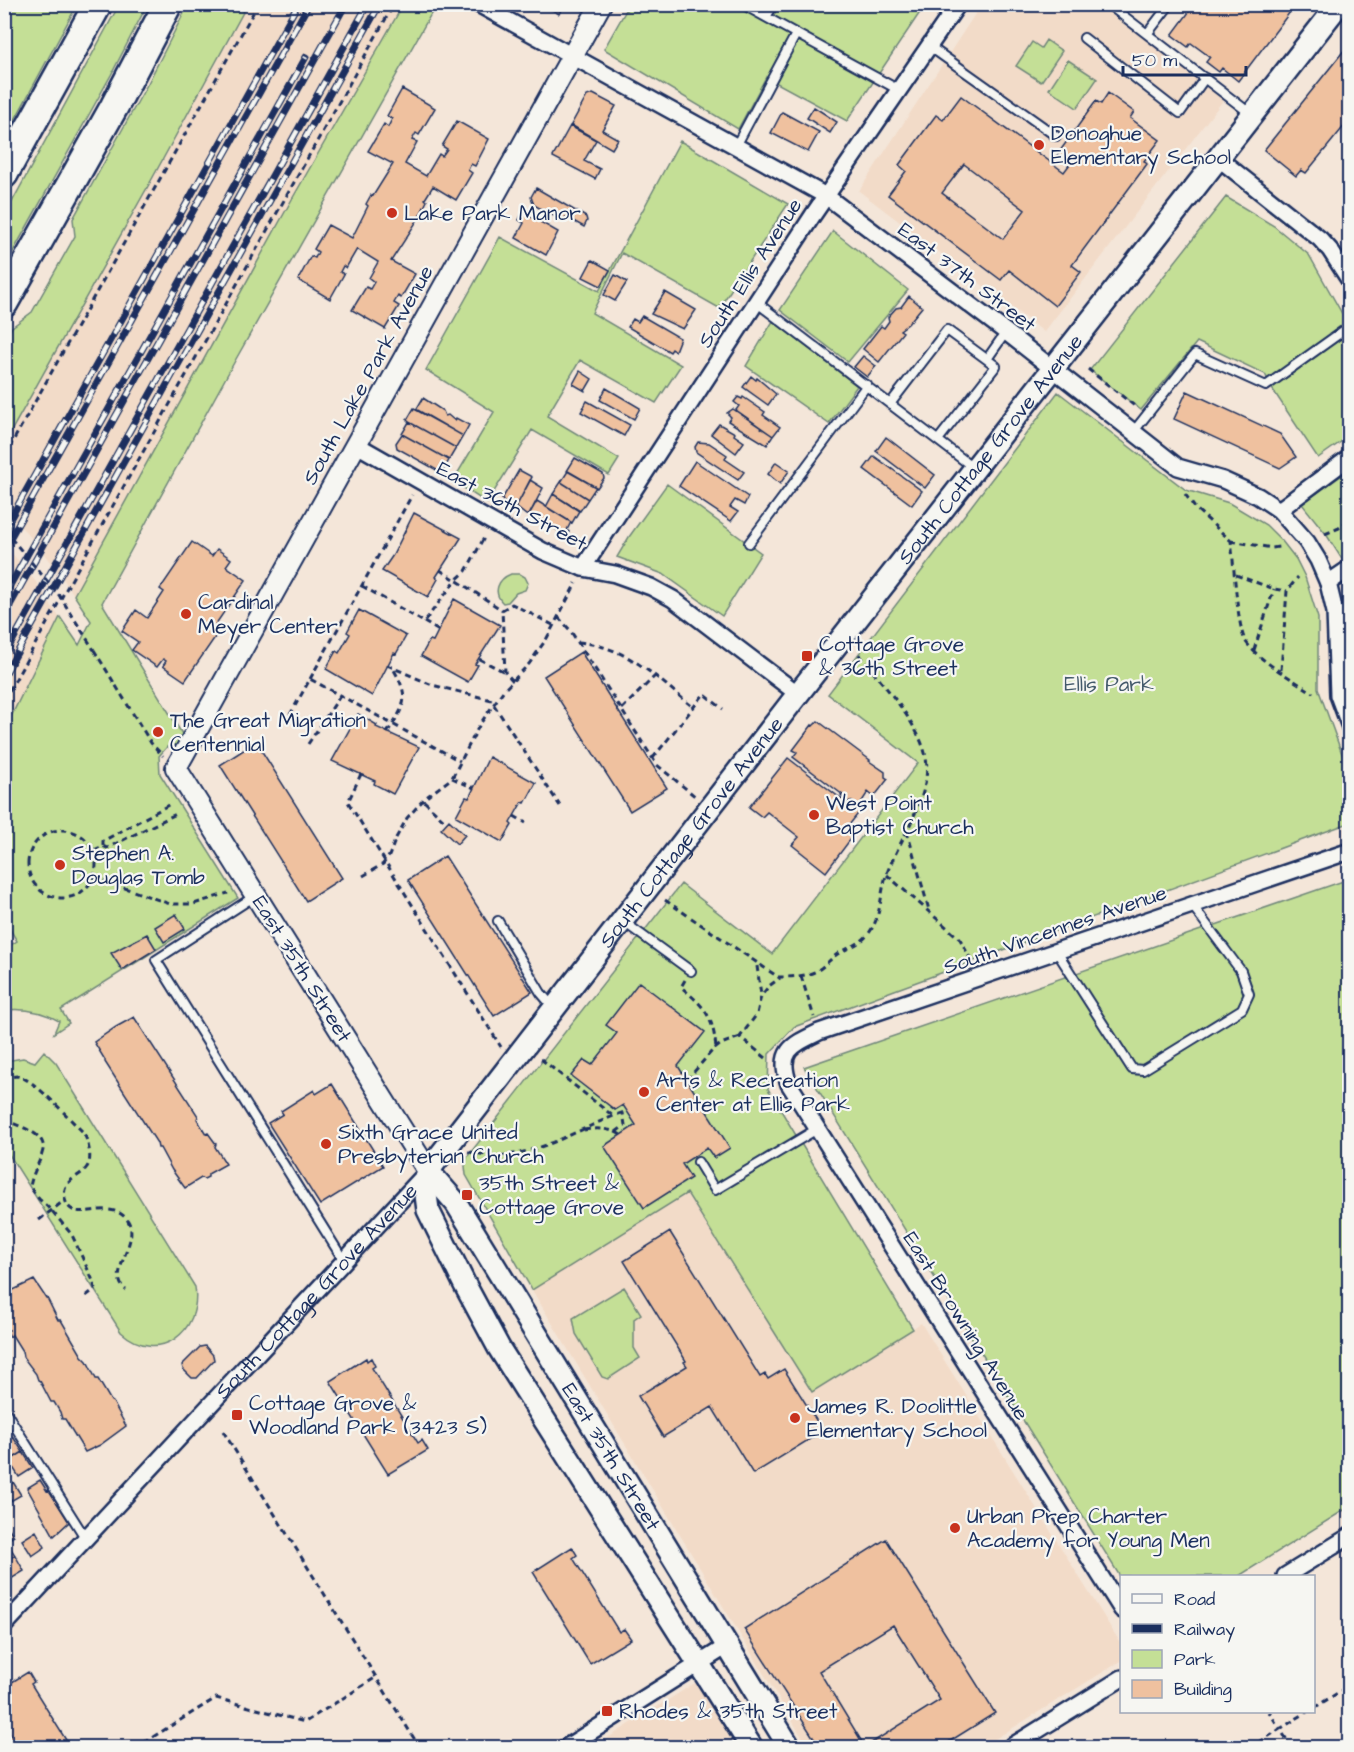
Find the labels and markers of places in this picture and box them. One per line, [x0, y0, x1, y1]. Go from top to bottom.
place label: Donoghue Elementary School [1051, 119, 1231, 174]
marker: Donoghue Elementary School [1032, 138, 1046, 152]
place label: Lake Park Manor [404, 199, 581, 228]
marker: Lake Park Manor [385, 206, 399, 220]
place label: Cardinal Meyer Center [198, 588, 338, 643]
marker: Cardinal Meyer Center [179, 607, 193, 621]
place label: Cottage Grove & 36th Street [819, 630, 964, 683]
marker: Cottage Grove & 36th Street [800, 649, 814, 663]
place label: The Great Migration Centennial [170, 706, 366, 759]
marker: The Great Migration Centennial [151, 725, 165, 739]
place label: West Point Baptist Church [826, 789, 974, 843]
marker: West Point Baptist Church [807, 808, 821, 822]
place label: Stephen A. Douglas Tomb [72, 839, 205, 894]
marker: Stephen A. Douglas Tomb [53, 858, 67, 872]
place label: Arts & Recreation Center at Ellis Park [656, 1066, 850, 1119]
marker: Arts & Recreation Center at Ellis Park [637, 1085, 651, 1099]
place label: Sixth Grace United Presbyterian Church [338, 1118, 544, 1173]
marker: Sixth Grace United Presbyterian Church [319, 1137, 333, 1151]
place label: 35th Street & Cottage Grove [479, 1169, 624, 1224]
marker: 35th Street & Cottage Grove [460, 1188, 474, 1202]
place label: Cottage Grove & Woodland Park (3423 S) [249, 1389, 487, 1442]
place label: James R. Doolittle Elementary School [807, 1392, 987, 1447]
marker: Cottage Grove & Woodland Park (3423 S) [230, 1408, 244, 1422]
marker: James R. Doolittle Elementary School [788, 1411, 802, 1425]
place label: Urban Prep Charter Academy for Young Men [967, 1502, 1210, 1557]
marker: Urban Prep Charter Academy for Young Men [948, 1521, 962, 1535]
place label: Rhodes & 35th Street [619, 1697, 838, 1726]
marker: Rhodes & 35th Street [600, 1704, 614, 1718]

